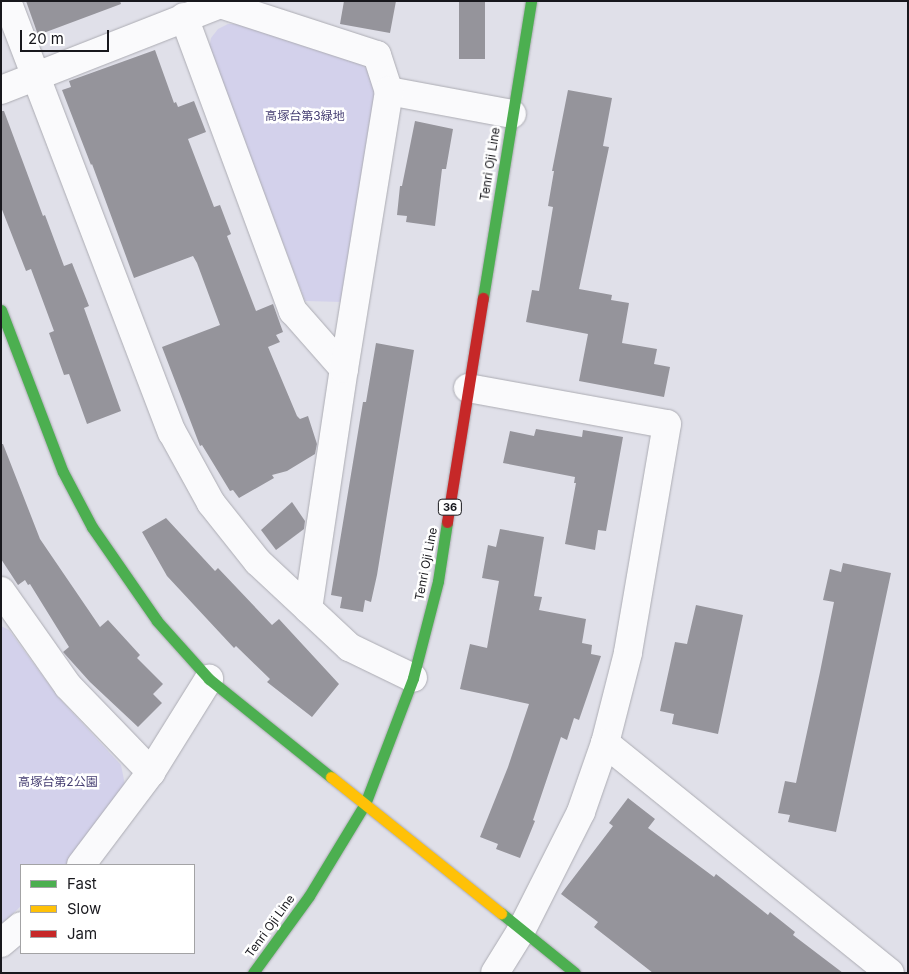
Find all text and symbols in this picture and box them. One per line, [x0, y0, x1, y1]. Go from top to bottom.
scale bar [22, 20, 111, 52]
text: 20 m [28, 29, 64, 48]
park label: 高塚台第3緑地 [265, 109, 345, 123]
street label: Tenri Oji Line [477, 126, 503, 202]
road number: 36 [438, 498, 462, 516]
street label: Tenri Oji Line [412, 526, 440, 602]
park label: 高塚台第2公園 [18, 775, 98, 789]
legend [20, 864, 195, 954]
text: Fast [67, 874, 97, 893]
street label: Tenri Oji Line [242, 892, 298, 960]
text: Slow [67, 899, 101, 918]
text: Jam [67, 924, 97, 943]

